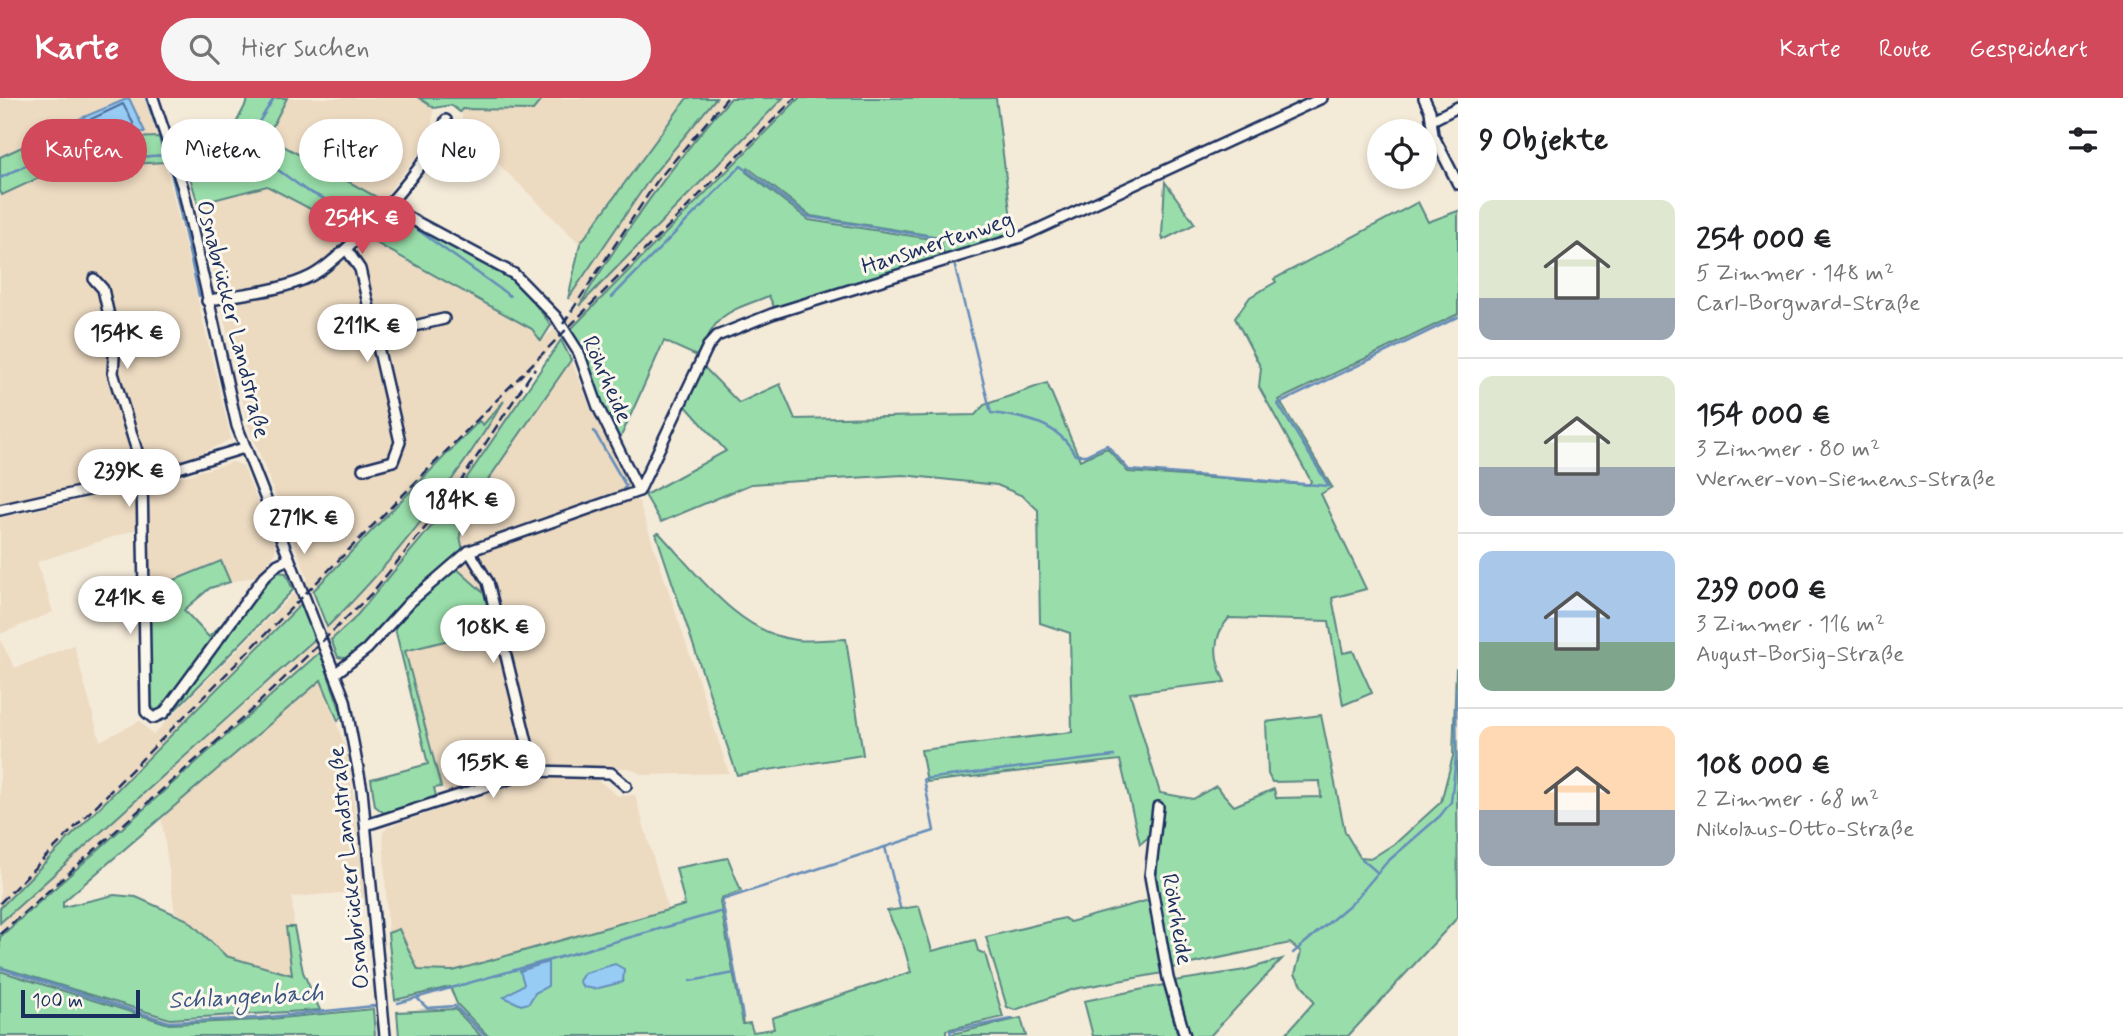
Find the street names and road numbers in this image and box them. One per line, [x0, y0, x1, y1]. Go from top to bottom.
street label: Osnabrücker Landstraße [188, 197, 276, 442]
street label: Hansmertenweg [858, 205, 1018, 284]
street label: Röhrheide [574, 332, 639, 428]
street label: Osnabrücker Landstraße [322, 745, 378, 991]
street label: Röhrheide [1153, 871, 1199, 967]

